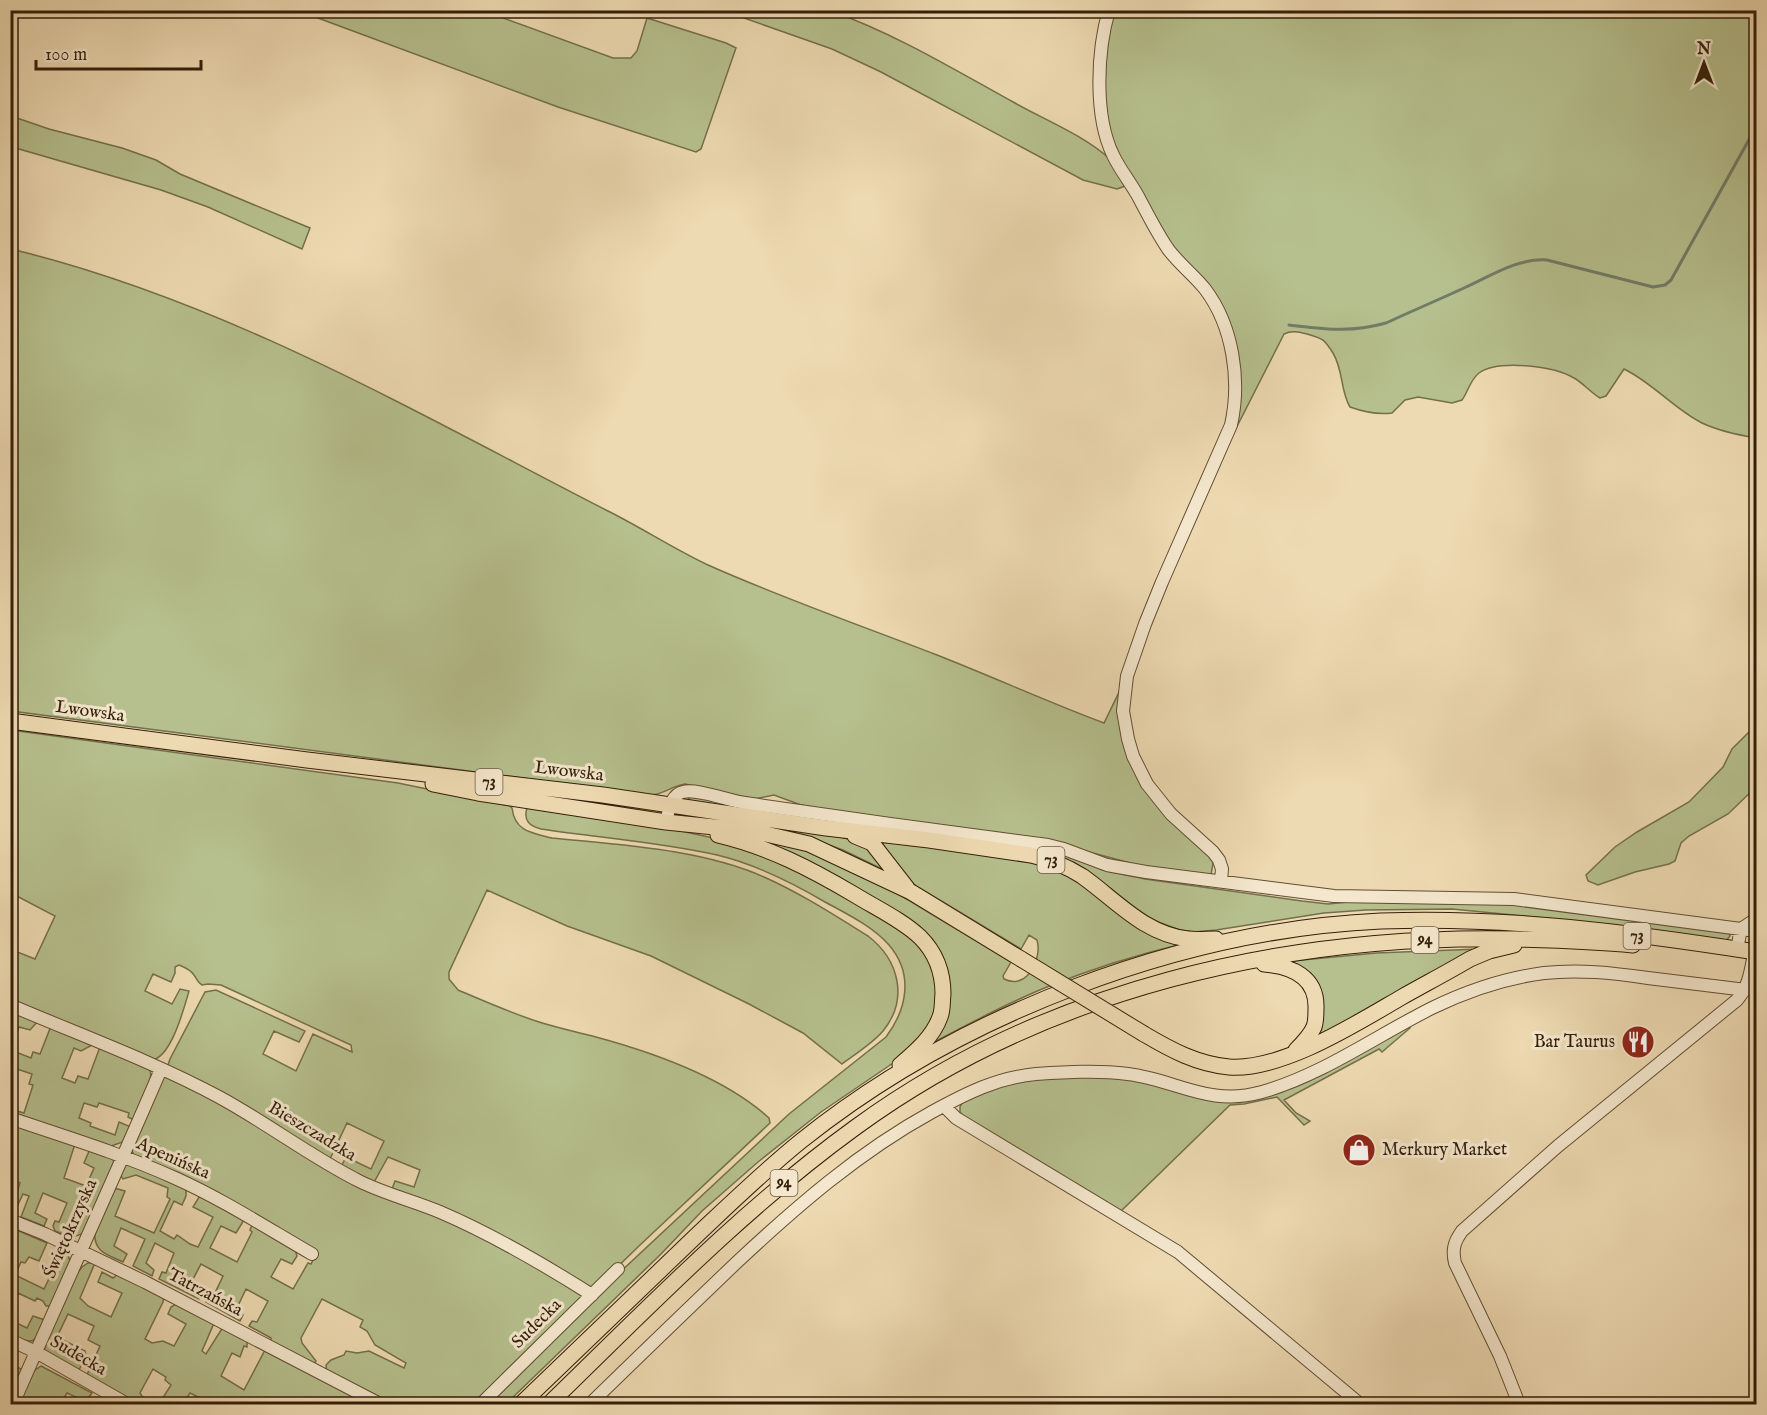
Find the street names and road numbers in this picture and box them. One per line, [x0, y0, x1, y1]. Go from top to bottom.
street label: Lwowska [54, 696, 126, 728]
street label: Lwowska [533, 756, 605, 788]
road number: 73 [476, 769, 502, 795]
road number: 73 [1038, 847, 1064, 873]
road number: 73 [1624, 923, 1650, 949]
road number: 94 [1412, 927, 1438, 953]
street label: Bieszczadzka [264, 1097, 360, 1167]
street label: Apenińska [132, 1132, 213, 1185]
road number: 94 [770, 1170, 798, 1196]
street label: Świętokrzyska [37, 1175, 103, 1282]
street label: Tatrzańska [164, 1264, 247, 1322]
street label: Sudecka [507, 1294, 567, 1354]
street label: Sudecka [46, 1331, 111, 1381]

